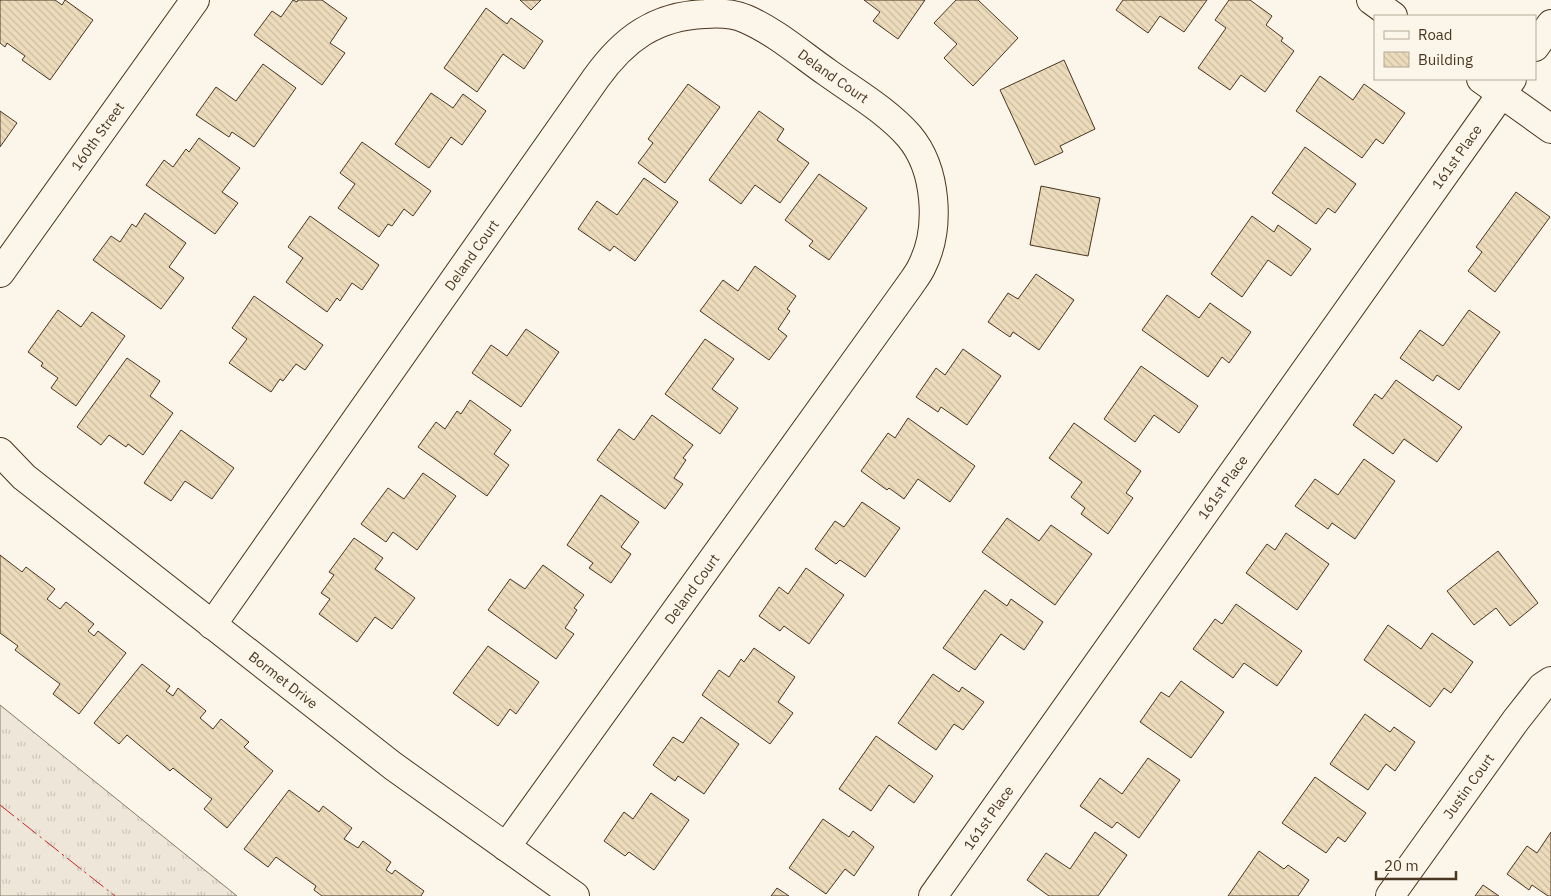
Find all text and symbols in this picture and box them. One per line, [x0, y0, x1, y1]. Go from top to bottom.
legend [1374, 15, 1536, 80]
text: Road [1418, 25, 1453, 44]
street label: Deland Court [794, 45, 872, 107]
text: Building [1418, 50, 1473, 69]
street label: 160th Street [67, 99, 128, 174]
street label: 161st Place [1428, 121, 1486, 192]
street label: Deland Court [441, 216, 503, 294]
street label: 161st Place [1194, 451, 1252, 523]
street label: Deland Court [661, 550, 724, 628]
street label: Bormet Drive [245, 647, 322, 713]
street label: Justin Court [1439, 750, 1498, 822]
street label: 161st Place [960, 782, 1018, 853]
scale bar [1376, 848, 1456, 880]
text: 20 m [1384, 856, 1419, 875]

